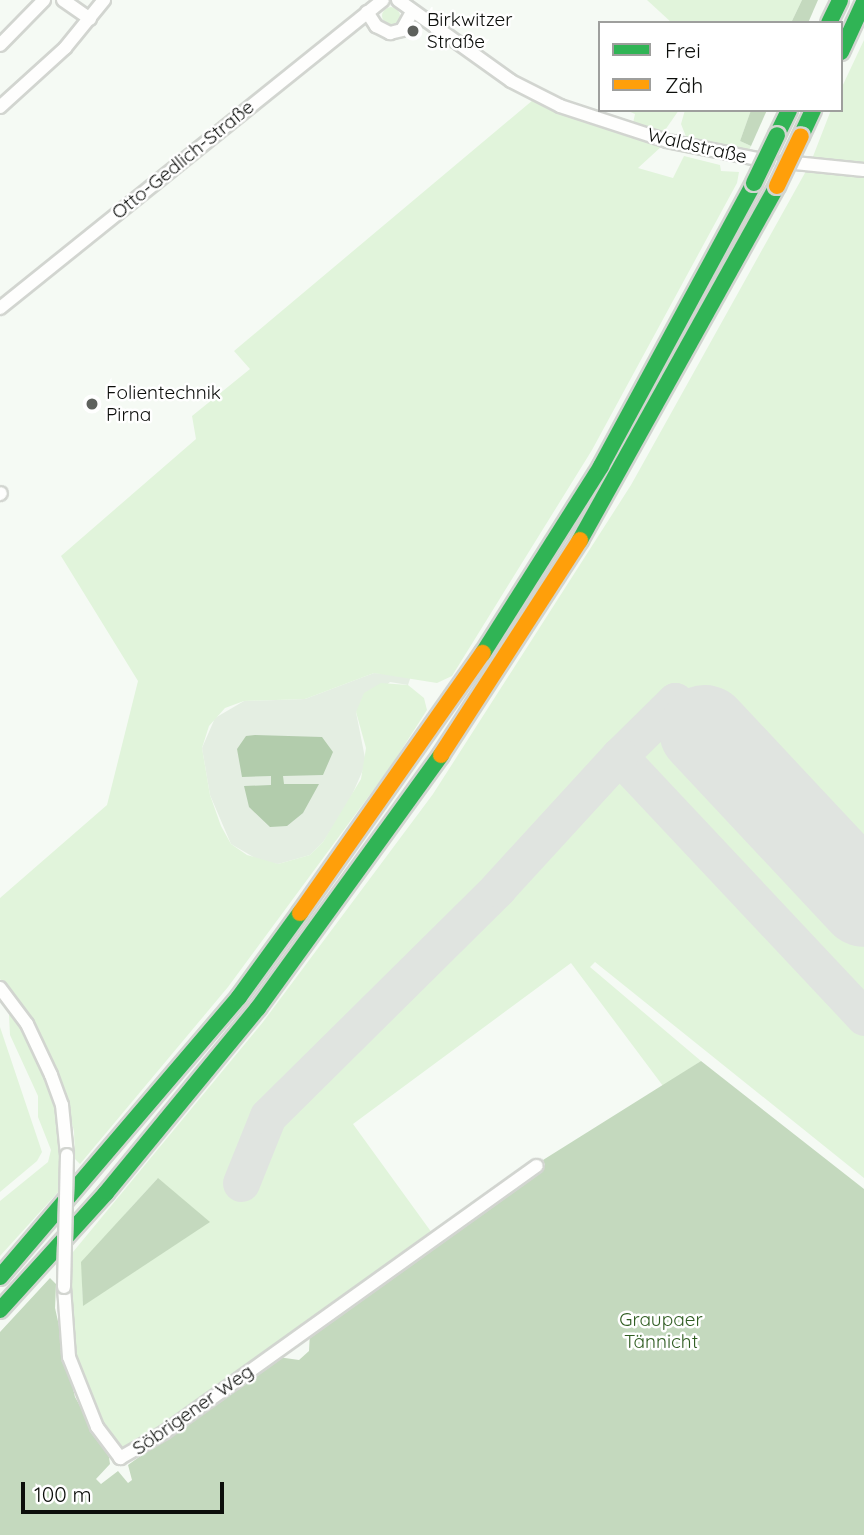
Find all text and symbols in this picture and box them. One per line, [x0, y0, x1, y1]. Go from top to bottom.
place label: Birkwitzer Straße [427, 9, 513, 53]
legend [598, 21, 843, 112]
marker: Birkwitzer Straße [405, 23, 421, 39]
text: Frei [665, 37, 701, 63]
text: Zäh [665, 72, 703, 98]
street label: Otto-Gedlich-Straße [107, 96, 259, 224]
street label: Waldstraße [645, 123, 749, 169]
place label: Folientechnik Pirna [106, 382, 221, 426]
marker: Folientechnik Pirna [84, 396, 100, 412]
park label: Graupaer Tännicht [619, 1309, 703, 1353]
street label: Söbrigener Weg [128, 1360, 258, 1460]
scale bar [24, 1468, 228, 1512]
text: 100 m [34, 1481, 92, 1507]

